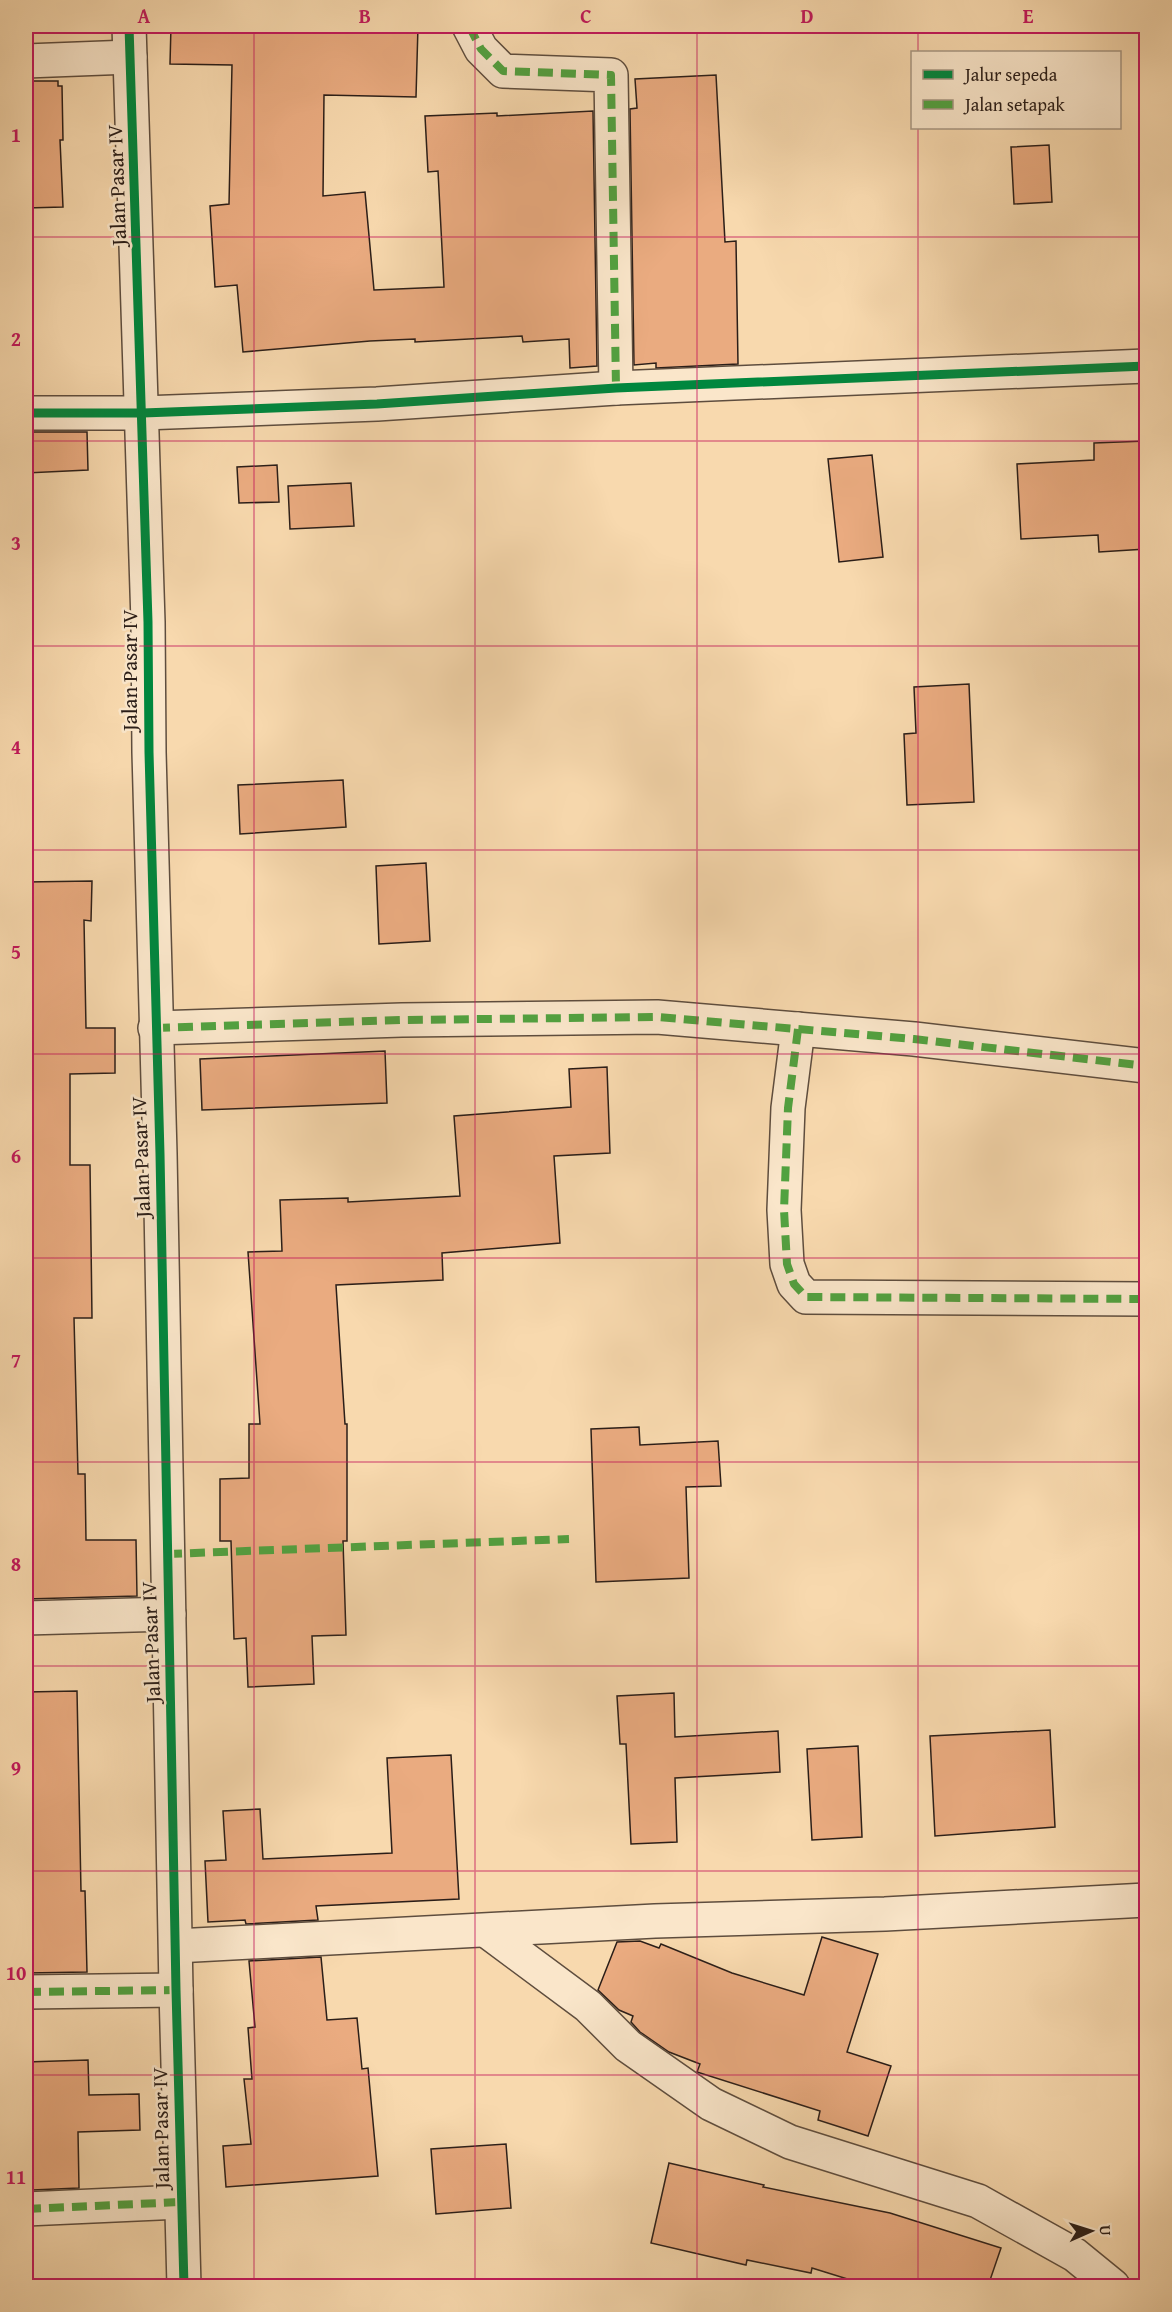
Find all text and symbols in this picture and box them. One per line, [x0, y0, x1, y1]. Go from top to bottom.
text: A [138, 1, 151, 30]
text: B [359, 1, 371, 30]
text: C [580, 1, 592, 30]
text: D [800, 1, 814, 30]
text: E [1023, 1, 1034, 30]
legend [911, 51, 1121, 129]
text: Jalur sepeda [963, 61, 1058, 88]
text: Jalan setapak [963, 91, 1065, 118]
text: 1 [11, 120, 21, 149]
street label: Jalan Pasar IV [99, 123, 134, 249]
text: 2 [11, 324, 21, 353]
text: 3 [11, 528, 21, 557]
street label: Jalan Pasar IV [114, 609, 145, 734]
text: 4 [11, 732, 21, 761]
text: 5 [11, 937, 21, 966]
street label: Jalan Pasar IV [123, 1095, 158, 1221]
text: 6 [11, 1141, 21, 1170]
text: 7 [11, 1345, 21, 1374]
text: 8 [11, 1549, 21, 1578]
street label: Jalan Pasar IV [133, 1580, 168, 1706]
text: 9 [11, 1753, 21, 1782]
text: 10 [6, 1958, 26, 1987]
street label: Jalan Pasar IV [144, 2067, 177, 2192]
text: 11 [6, 2162, 26, 2191]
north arrow [1061, 2201, 1121, 2261]
text: U [1094, 2224, 1118, 2236]

